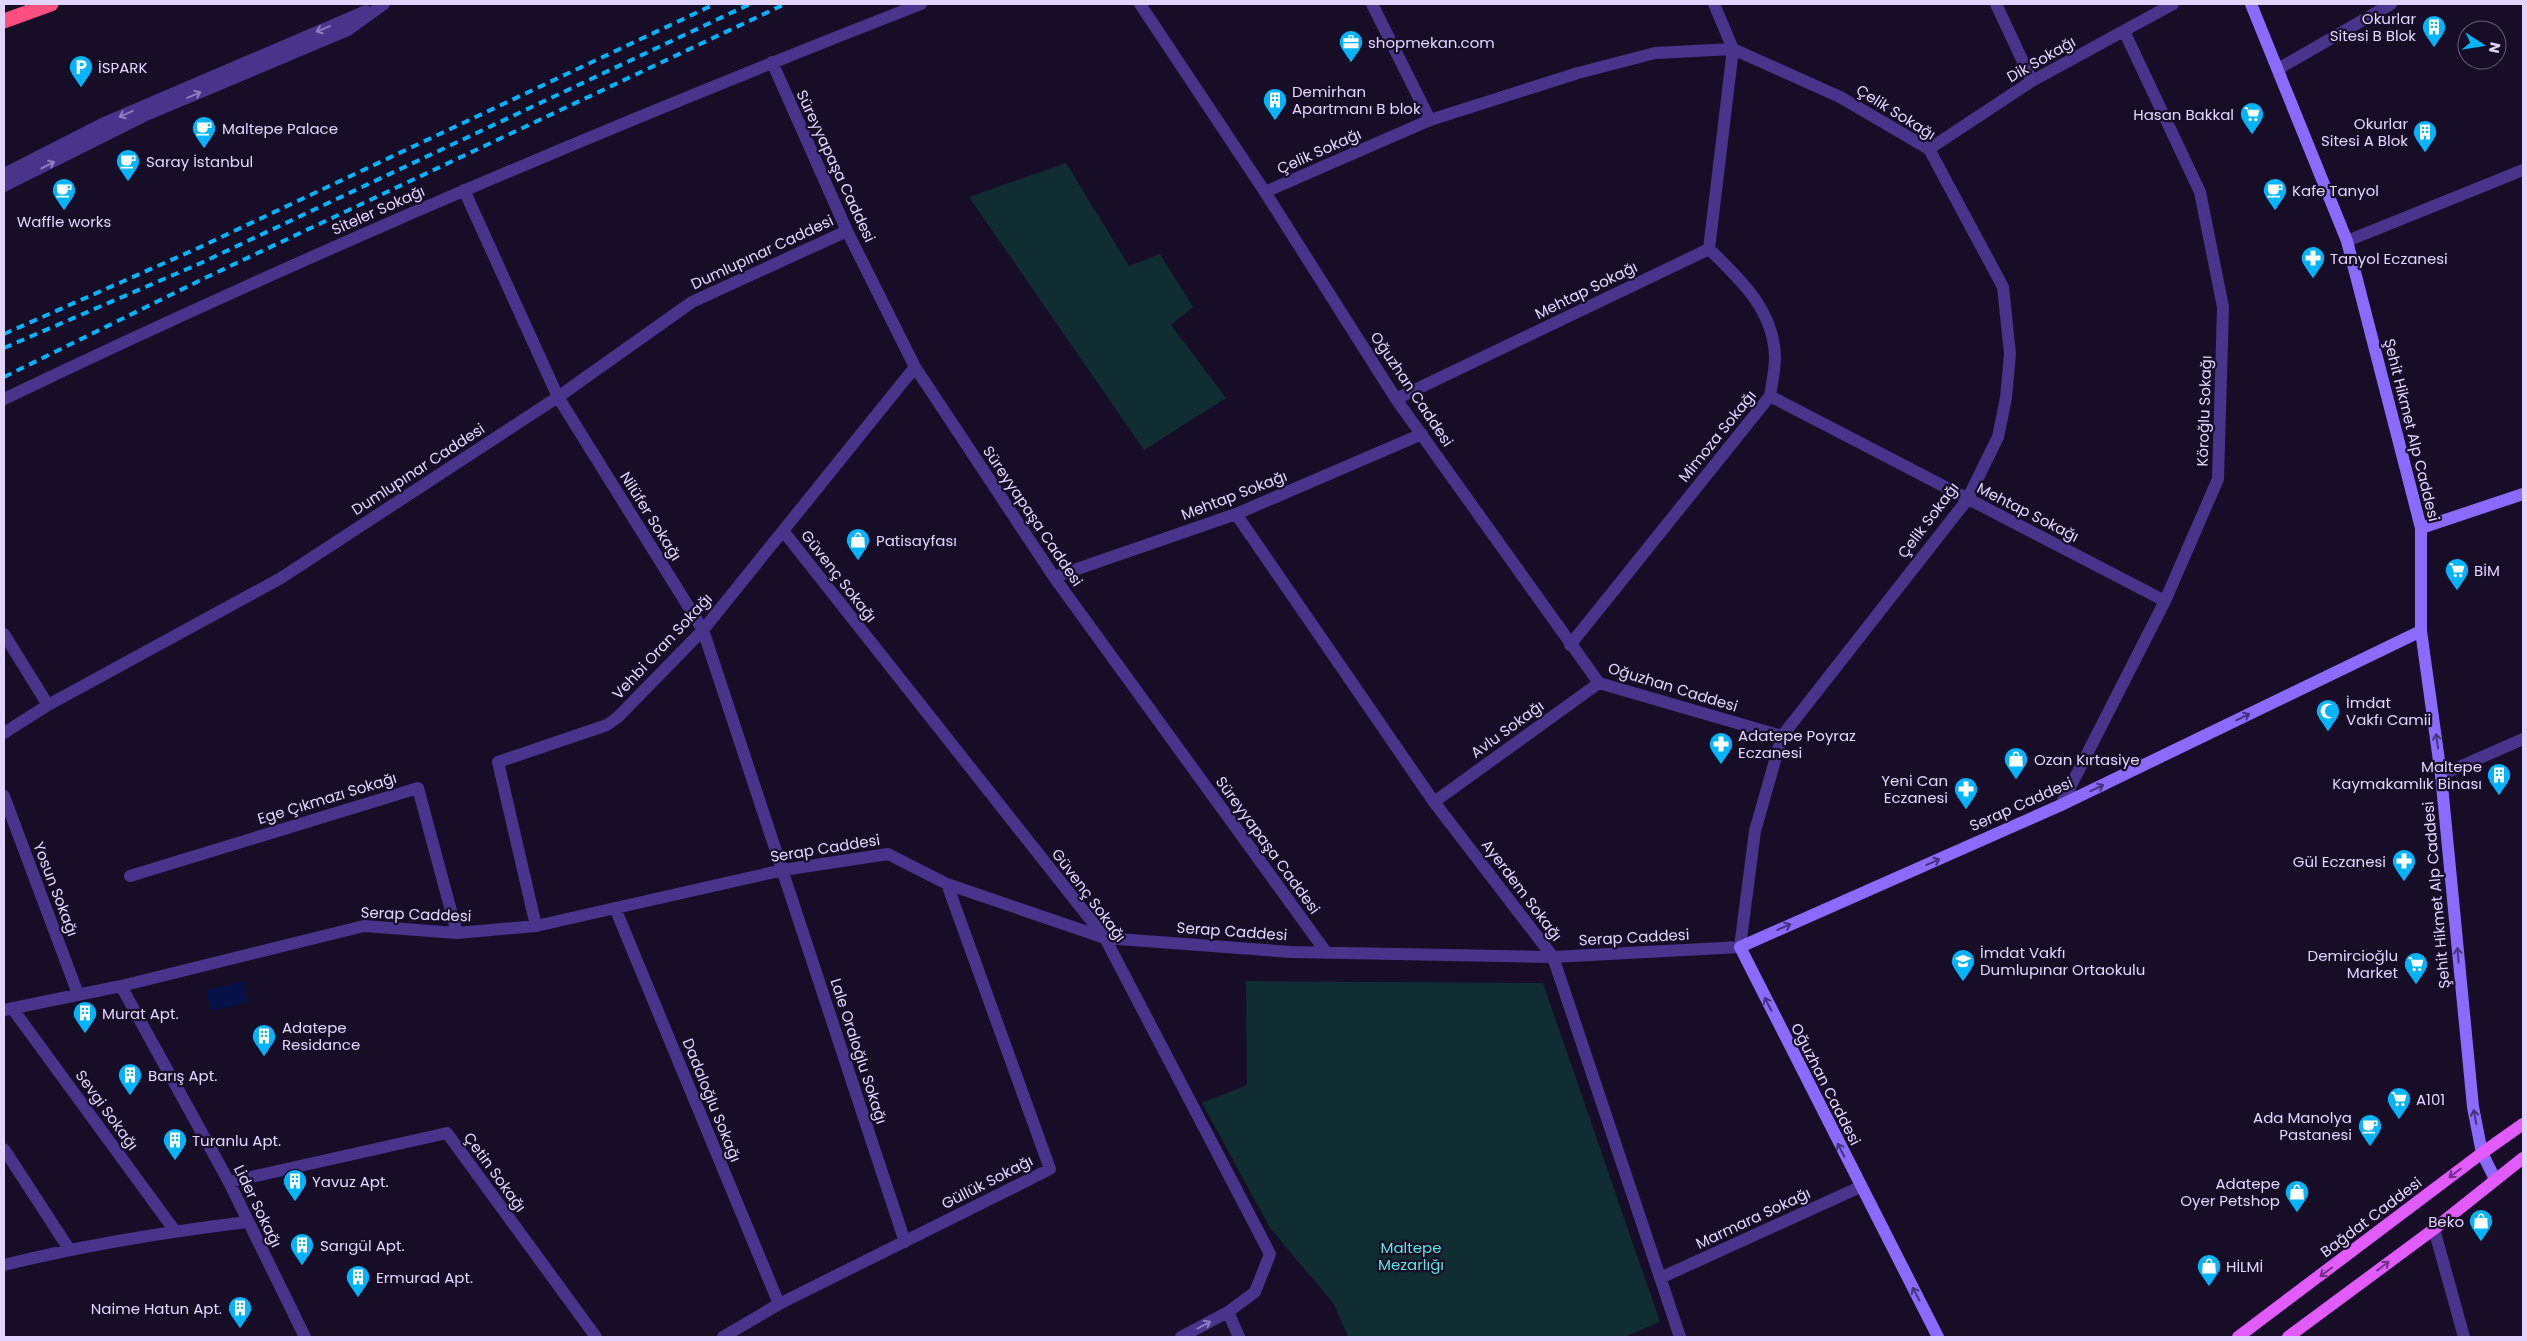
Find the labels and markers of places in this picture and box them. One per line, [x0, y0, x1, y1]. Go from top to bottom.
place label: Okurlar Sitesi B Blok [2330, 8, 2416, 46]
building icon: Okurlar Sitesi B Blok [2421, 14, 2447, 48]
office icon: shopmekan.com [1338, 29, 1364, 63]
place label: shopmekan.com [1368, 32, 1495, 53]
parking icon: İSPARK [68, 54, 94, 88]
place label: İSPARK [98, 57, 147, 78]
place label: Demirhan Apartmanı B blok [1292, 81, 1421, 119]
building icon: Demirhan Apartmanı B blok [1262, 87, 1288, 121]
supermarket icon: Hasan Bakkal [2239, 101, 2265, 135]
place label: Hasan Bakkal [2133, 104, 2234, 125]
place label: Okurlar Sitesi A Blok [2321, 113, 2408, 151]
cafe icon: Maltepe Palace [191, 115, 217, 149]
place label: Maltepe Palace [222, 118, 338, 139]
building icon: Okurlar Sitesi A Blok [2412, 119, 2438, 153]
cafe icon: Saray İstanbul [115, 148, 141, 182]
place label: Saray İstanbul [146, 151, 253, 172]
cafe icon: Waffle works [51, 177, 77, 211]
cafe icon: Kafe Tanyol [2262, 177, 2288, 211]
place label: Kafe Tanyol [2292, 180, 2379, 201]
place label: Waffle works [17, 211, 112, 232]
pharmacy icon: Tanyol Eczanesi [2300, 245, 2326, 279]
place label: Tanyol Eczanesi [2330, 248, 2448, 269]
shop icon: Patisayfası [845, 527, 871, 561]
place label: Patisayfası [876, 530, 957, 551]
supermarket icon: BİM [2444, 557, 2470, 591]
place label: BİM [2474, 560, 2500, 581]
place label: İmdat Vakfı Camii [2346, 692, 2431, 730]
mosque icon: İmdat Vakfı Camii [2315, 698, 2341, 732]
place label: Adatepe Poyraz Eczanesi [1738, 725, 1856, 763]
pharmacy icon: Adatepe Poyraz Eczanesi [1708, 731, 1734, 765]
shop icon: Ozan Kırtasiye [2003, 746, 2029, 780]
place label: Ozan Kırtasiye [2034, 749, 2140, 770]
place label: Maltepe Kaymakamlık Binası [2332, 756, 2482, 794]
building icon: Maltepe Kaymakamlık Binası [2486, 762, 2512, 796]
place label: Yeni Can Eczanesi [1881, 770, 1948, 808]
pharmacy icon: Yeni Can Eczanesi [1953, 776, 1979, 810]
pharmacy icon: Gül Eczanesi [2391, 848, 2417, 882]
place label: Gül Eczanesi [2293, 851, 2386, 872]
place label: İmdat Vakfı Dumlupınar Ortaokulu [1980, 942, 2145, 980]
place label: Demircioğlu Market [2308, 945, 2398, 983]
school or university icon: İmdat Vakfı Dumlupınar Ortaokulu [1950, 948, 1976, 982]
supermarket icon: Demircioğlu Market [2403, 951, 2429, 985]
building icon: Murat Apt. [72, 1000, 98, 1034]
place label: Murat Apt. [102, 1003, 179, 1024]
place label: Adatepe Residance [282, 1017, 360, 1055]
building icon: Adatepe Residance [251, 1023, 277, 1057]
building icon: Barış Apt. [117, 1062, 143, 1096]
place label: Barış Apt. [148, 1065, 217, 1086]
supermarket icon: A101 [2386, 1086, 2412, 1120]
place label: A101 [2416, 1089, 2445, 1110]
place label: Ada Manolya Pastanesi [2253, 1107, 2352, 1145]
cafe icon: Ada Manolya Pastanesi [2357, 1113, 2383, 1147]
building icon: Turanlu Apt. [162, 1127, 188, 1161]
place label: Turanlu Apt. [192, 1130, 281, 1151]
building icon: Yavuz Apt. [282, 1168, 308, 1202]
place label: Yavuz Apt. [312, 1171, 389, 1192]
place label: Adatepe Oyer Petshop [2180, 1173, 2280, 1211]
shop icon: Adatepe Oyer Petshop [2284, 1179, 2310, 1213]
shop icon: Beko [2468, 1208, 2494, 1242]
place label: Beko [2428, 1211, 2464, 1232]
building icon: Sarıgül Apt. [289, 1232, 315, 1266]
place label: Sarıgül Apt. [320, 1235, 405, 1256]
shop icon: HİLMİ [2196, 1253, 2222, 1287]
place label: HİLMİ [2226, 1256, 2263, 1277]
building icon: Ermurad Apt. [345, 1264, 371, 1298]
place label: Ermurad Apt. [376, 1267, 473, 1288]
building icon: Naime Hatun Apt. [227, 1295, 253, 1329]
place label: Naime Hatun Apt. [91, 1298, 222, 1319]

